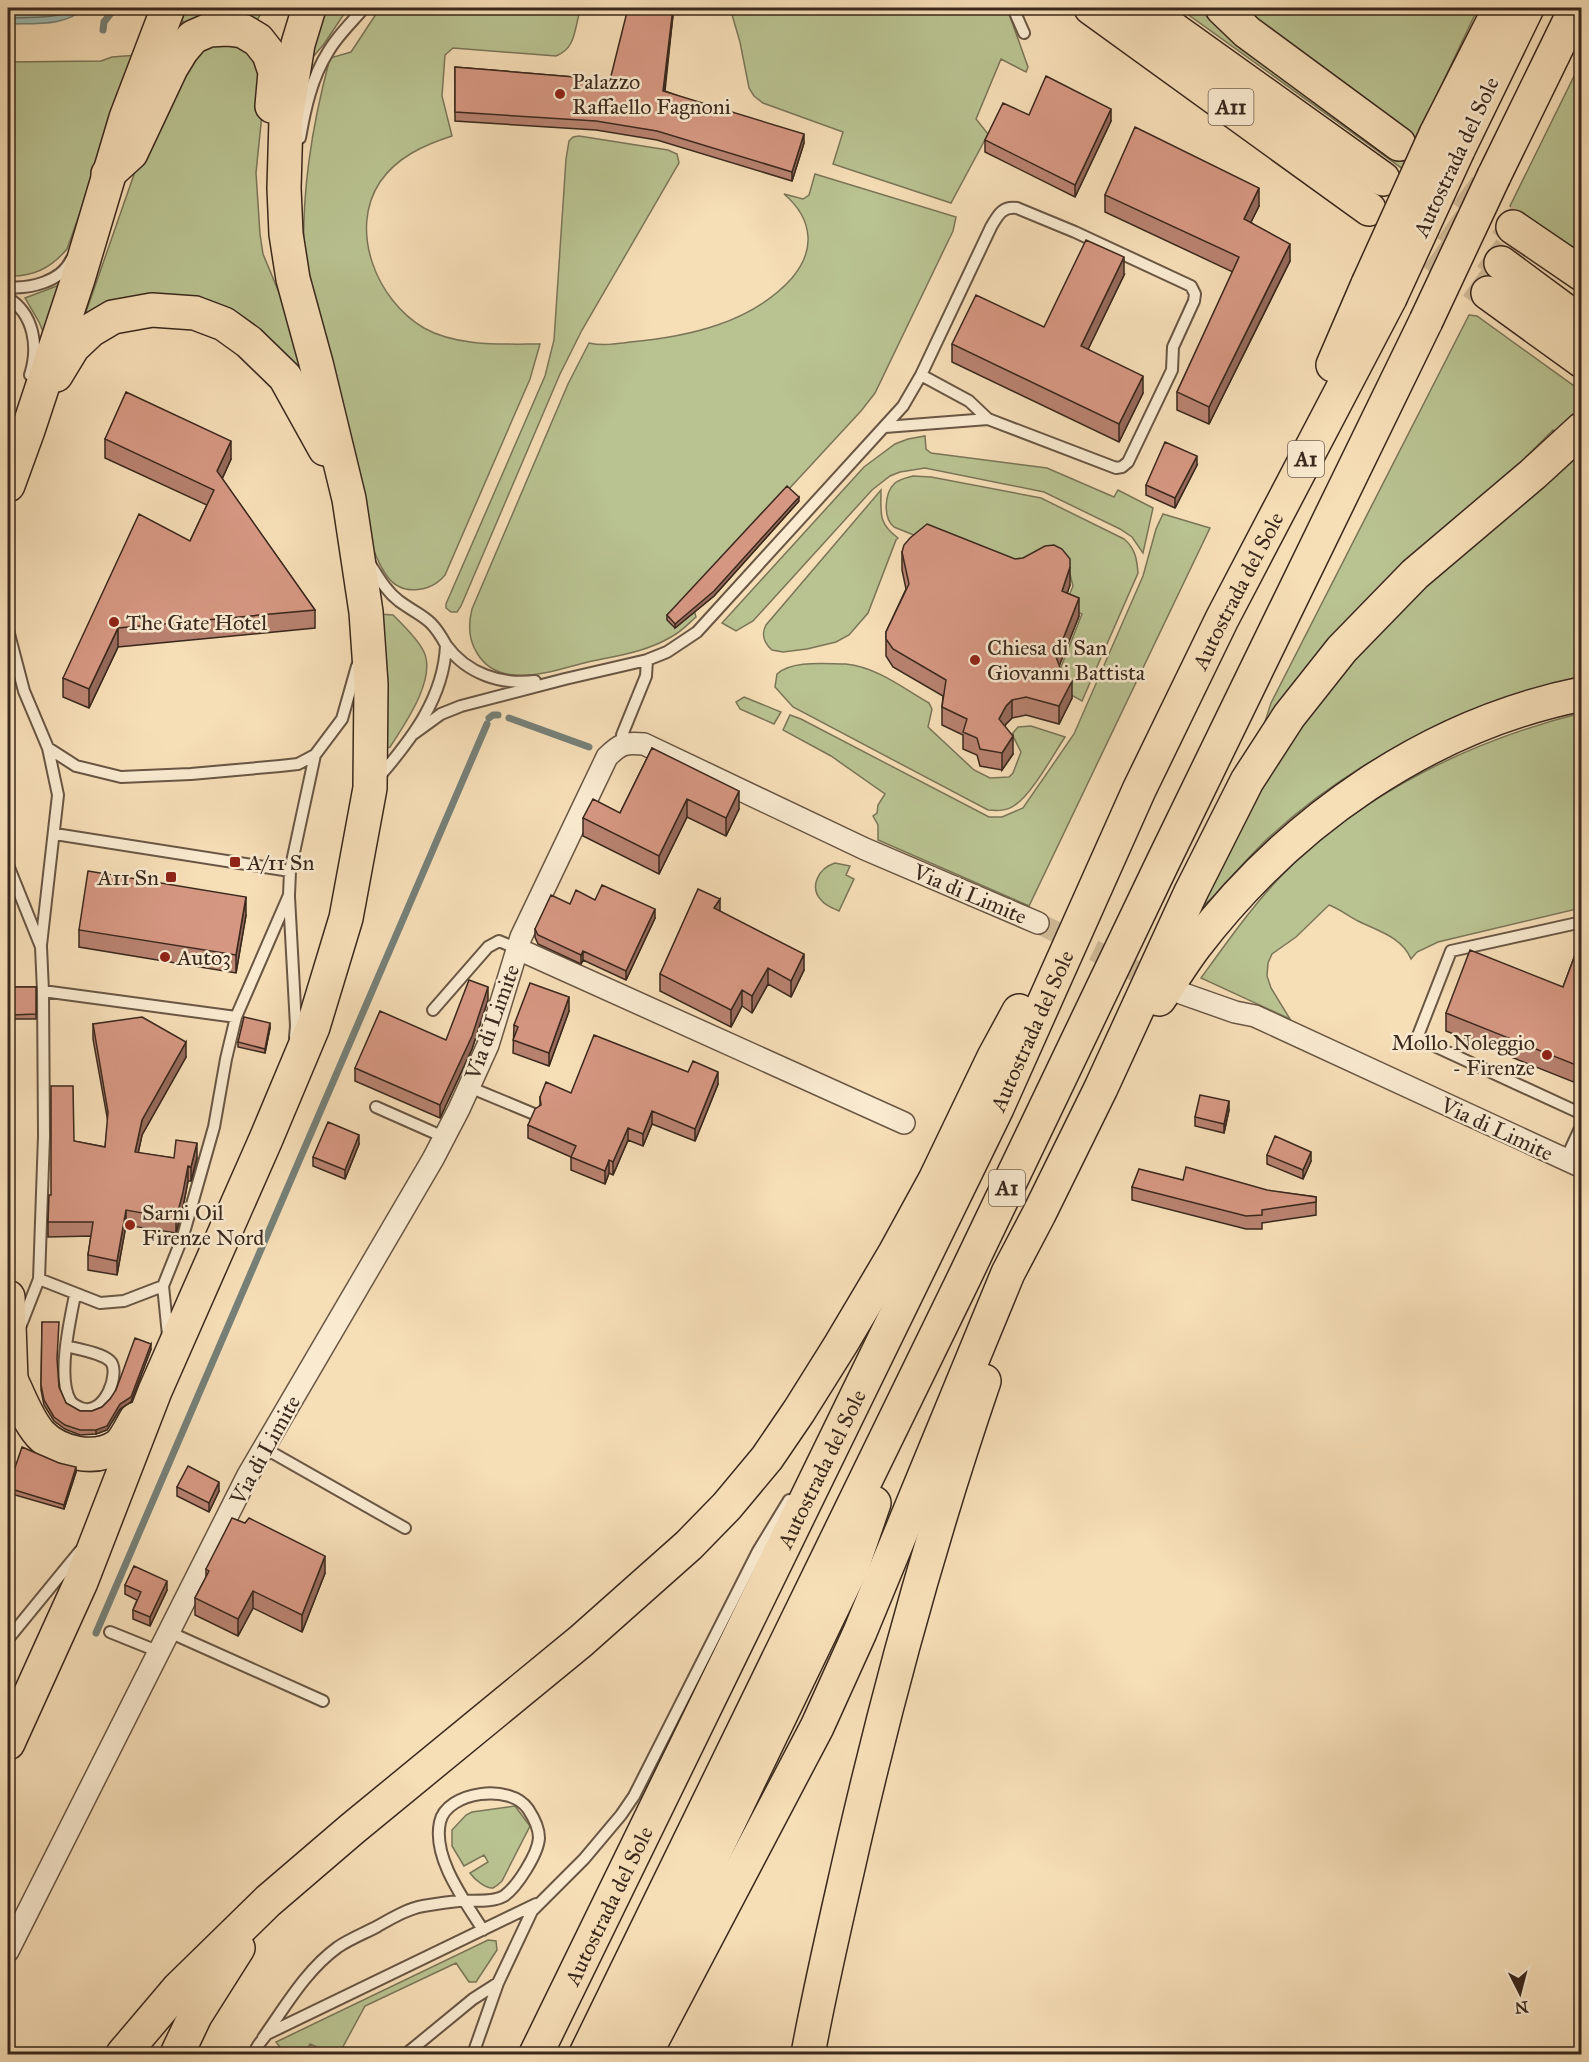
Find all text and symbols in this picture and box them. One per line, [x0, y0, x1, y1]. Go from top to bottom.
place label: Palazzo Raffaello Fagnoni [572, 68, 731, 120]
street label: Autostrada del Sole [1407, 73, 1505, 242]
marker: Palazzo Raffaello Fagnoni [553, 87, 567, 101]
road number: A11 [1208, 89, 1254, 125]
road number: A1 [1288, 441, 1324, 477]
street label: Autostrada del Sole [1186, 507, 1289, 675]
place label: The Gate Hotel [126, 609, 267, 636]
marker: The Gate Hotel [107, 615, 121, 629]
place label: Chiesa di San Giovanni Battista [987, 634, 1146, 686]
marker: Chiesa di San Giovanni Battista [968, 653, 982, 667]
place label: A/11 Sn [246, 849, 315, 876]
marker: A/11 Sn [228, 855, 242, 869]
street label: Via di Limite [908, 858, 1031, 930]
place label: A11 Sn [97, 864, 159, 891]
marker: A11 Sn [164, 870, 178, 884]
place label: Auto3 [176, 944, 231, 971]
street label: Autostrada del Sole [983, 946, 1079, 1116]
marker: Auto3 [158, 950, 172, 964]
street label: Via di Limite [458, 961, 525, 1084]
place label: Mollo Noleggio - Firenze [1391, 1029, 1535, 1081]
marker: Mollo Noleggio - Firenze [1540, 1048, 1554, 1062]
street label: Via di Limite [1436, 1091, 1557, 1167]
road number: A1 [989, 1170, 1025, 1206]
place label: Sarni Oil Firenze Nord [142, 1199, 264, 1251]
marker: Sarni Oil Firenze Nord [123, 1218, 137, 1232]
street label: Autostrada del Sole [771, 1385, 871, 1554]
street label: Via di Limite [223, 1391, 306, 1510]
street label: Autostrada del Sole [558, 1822, 658, 1991]
north arrow [1490, 1963, 1550, 2023]
text: N [1513, 1997, 1529, 2018]

